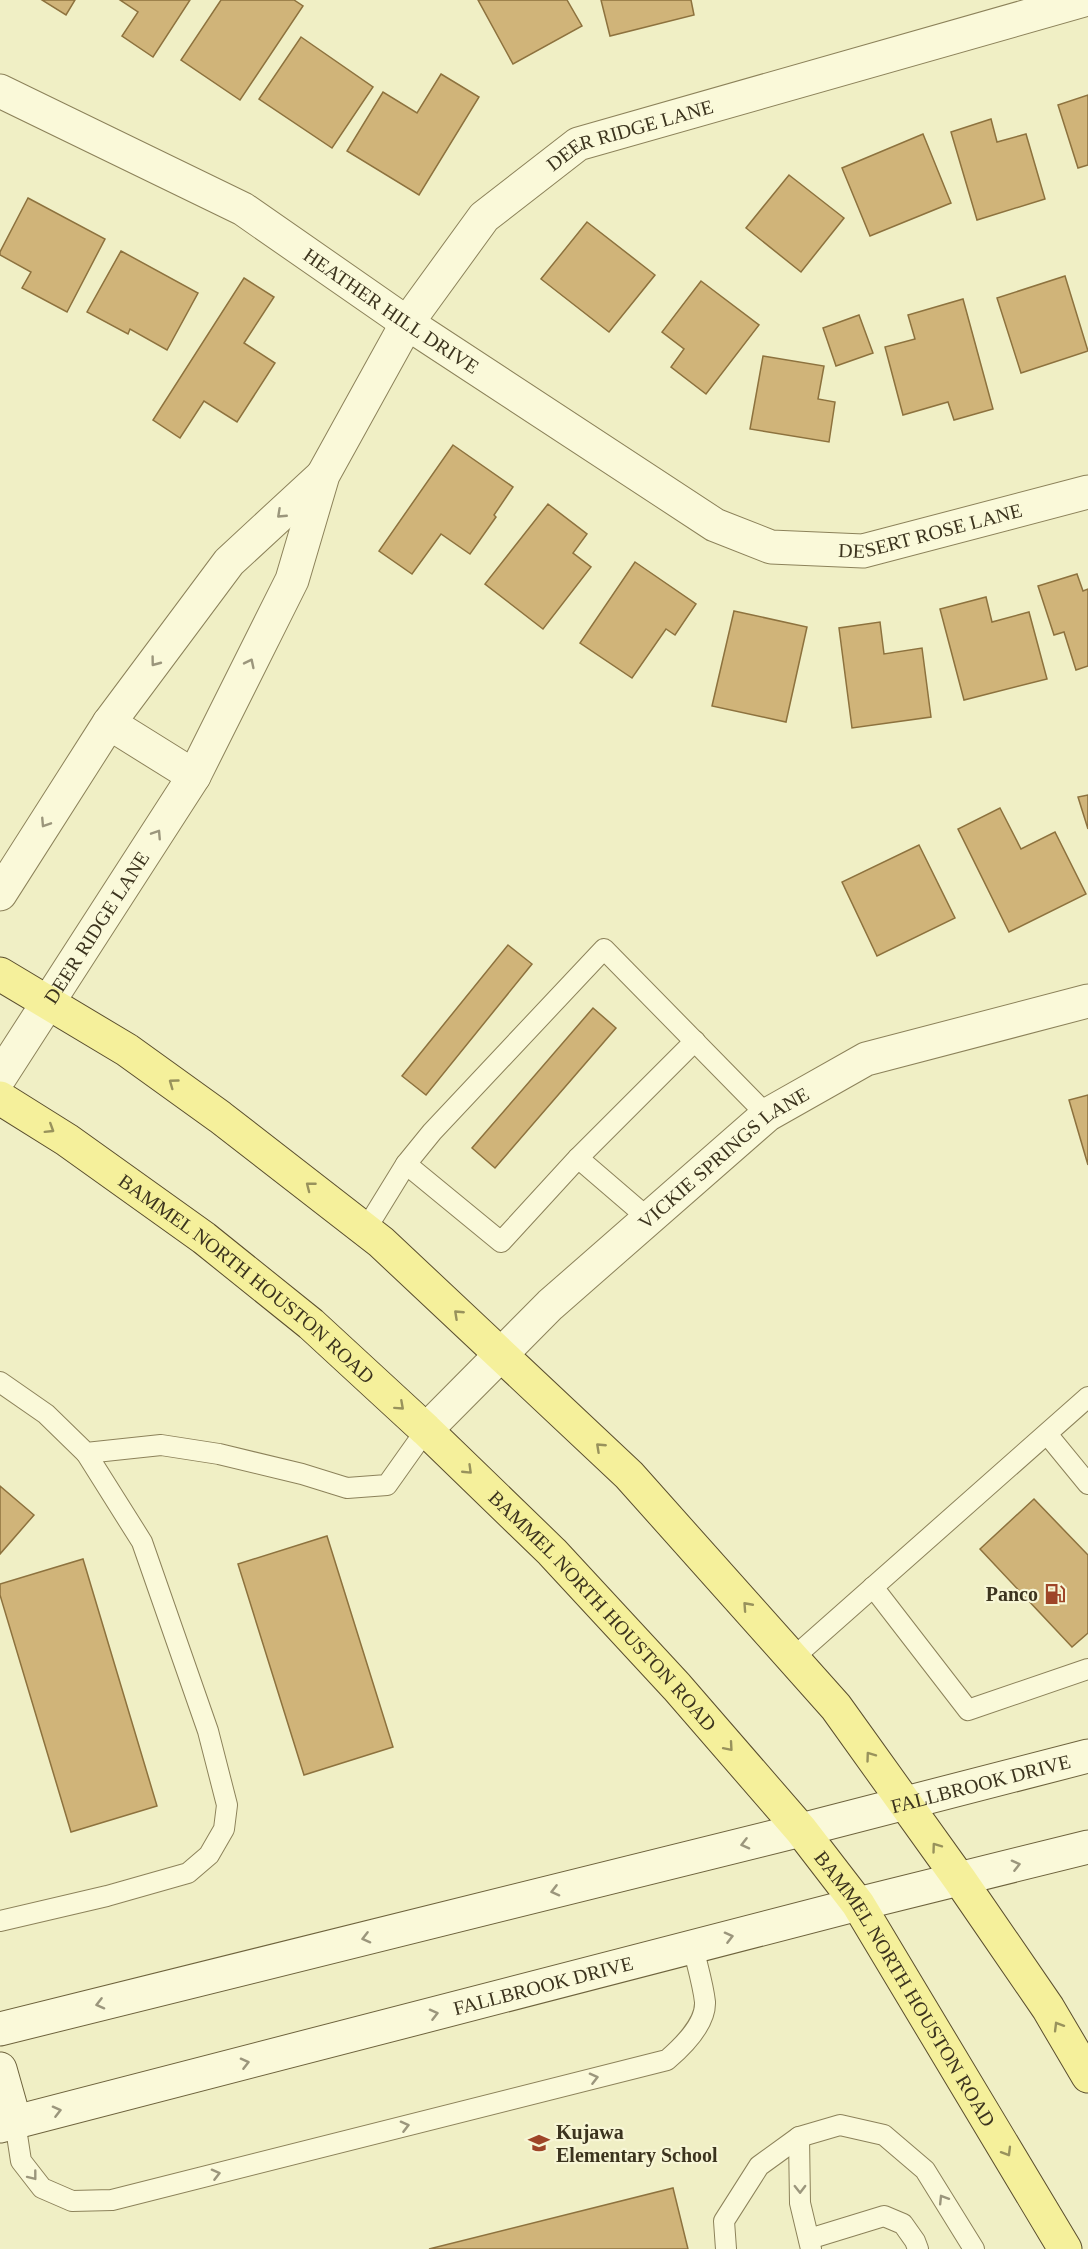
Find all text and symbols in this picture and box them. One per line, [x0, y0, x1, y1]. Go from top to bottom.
street label: DEER RIDGE LANE [542, 95, 716, 175]
street label: HEATHER HILL DRIVE [299, 244, 483, 378]
street label: DESERT ROSE LANE [838, 499, 1024, 562]
one-way arrow [277, 507, 288, 518]
one-way arrow [151, 656, 162, 667]
one-way arrow [243, 658, 255, 669]
one-way arrow [41, 817, 52, 828]
one-way arrow [150, 830, 161, 841]
street label: DEER RIDGE LANE [39, 847, 154, 1008]
one-way arrow [168, 1079, 179, 1090]
street label: VICKIE SPRINGS LANE [634, 1083, 813, 1233]
one-way arrow [44, 1122, 54, 1134]
street label: BAMMEL NORTH HOUSTON ROAD [114, 1169, 379, 1388]
one-way arrow [306, 1183, 317, 1194]
one-way arrow [454, 1310, 465, 1321]
one-way arrow [393, 1399, 404, 1410]
one-way arrow [596, 1444, 607, 1455]
one-way arrow [460, 1463, 471, 1474]
street label: BAMMEL NORTH HOUSTON ROAD [484, 1486, 721, 1735]
fuel station icon: Panco [1043, 1582, 1067, 1606]
place label: Panco [986, 1583, 1038, 1605]
one-way arrow [743, 1602, 754, 1612]
one-way arrow [722, 1740, 733, 1751]
street label: FALLBROOK DRIVE [889, 1750, 1073, 1817]
one-way arrow [867, 1751, 878, 1762]
one-way arrow [740, 1837, 750, 1850]
one-way arrow [932, 1843, 943, 1854]
street label: BAMMEL NORTH HOUSTON ROAD [810, 1846, 1000, 2131]
one-way arrow [1011, 1860, 1021, 1873]
one-way arrow [551, 1884, 561, 1897]
one-way arrow [361, 1931, 371, 1944]
one-way arrow [723, 1932, 733, 1945]
street label: FALLBROOK DRIVE [451, 1952, 635, 2019]
one-way arrow [95, 1997, 105, 2010]
one-way arrow [429, 2008, 439, 2021]
one-way arrow [1054, 2022, 1065, 2032]
one-way arrow [240, 2057, 250, 2070]
one-way arrow [589, 2073, 599, 2086]
one-way arrow [51, 2106, 61, 2119]
one-way arrow [400, 2121, 410, 2134]
place label: Kujawa Elementary School [556, 2121, 718, 2167]
school or university icon: Kujawa Elementary School [527, 2131, 551, 2155]
one-way arrow [1000, 2146, 1011, 2156]
one-way arrow [25, 2169, 36, 2180]
one-way arrow [211, 2169, 221, 2182]
one-way arrow [794, 2184, 806, 2193]
one-way arrow [939, 2195, 951, 2205]

